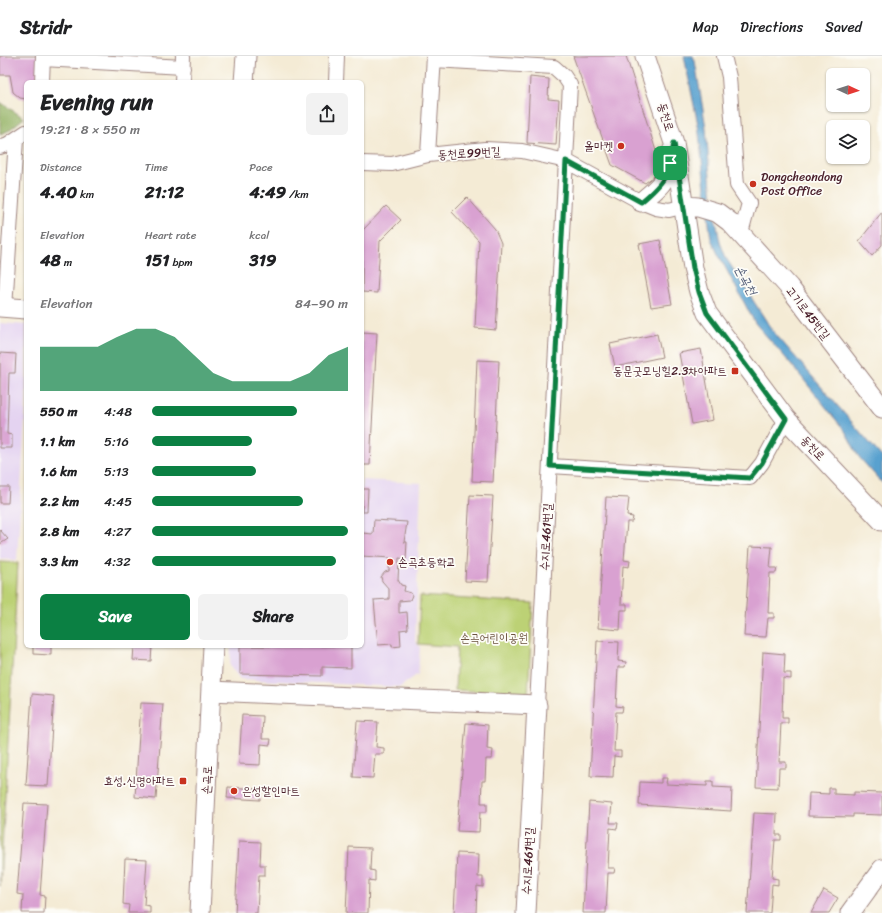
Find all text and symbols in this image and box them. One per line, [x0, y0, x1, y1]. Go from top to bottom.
text: Stridr [20, 11, 71, 44]
text: Map [692, 15, 718, 40]
text: Directions [740, 15, 803, 40]
text: Saved [825, 15, 862, 40]
north arrow [826, 68, 870, 112]
map controls [826, 68, 870, 164]
text: Evening run [40, 83, 153, 122]
button: share [306, 93, 348, 135]
street label: 동천로 [651, 100, 681, 134]
text: 19:21 · 8 × 550 m [40, 118, 140, 141]
button: layers [826, 120, 870, 164]
place label: 올마켓 [584, 135, 613, 157]
street label: 동천로99번길 [437, 140, 501, 166]
marker: 올마켓 [616, 141, 626, 151]
pin [653, 146, 687, 180]
icon: arrive [659, 152, 681, 174]
text: Distance [40, 158, 82, 177]
text: Time [145, 158, 168, 177]
text: Pace [249, 158, 273, 177]
place label: Dongcheondong Post Office [761, 166, 843, 202]
text: 4.40 [40, 177, 77, 207]
text: 21:12 [145, 177, 184, 207]
text: 4:49 [249, 177, 286, 207]
marker: Dongcheondong Post Office [748, 179, 758, 189]
text: km [77, 185, 94, 204]
text: /km [286, 185, 309, 204]
text: Elevation [40, 226, 85, 245]
text: Heart rate [145, 226, 196, 245]
text: kcal [249, 226, 269, 245]
text: 48 [40, 245, 61, 275]
text: 151 [145, 245, 170, 275]
text: 319 [249, 245, 276, 275]
text: m [61, 253, 72, 272]
text: bpm [170, 253, 193, 272]
water label: 손곡천 [728, 261, 764, 301]
street label: 고기로45번길 [780, 281, 836, 345]
text: Elevation [40, 292, 93, 315]
text: 84–90 m [295, 292, 348, 315]
place label: 동문굿모닝힐2.3차아파트 [613, 360, 727, 382]
marker: 동문굿모닝힐2.3차아파트 [730, 366, 740, 376]
text: 550 m [40, 400, 77, 423]
text: 4:48 [104, 400, 132, 423]
text: 1.1 km [40, 430, 75, 453]
text: 5:16 [104, 430, 129, 453]
street label: 동천로 [795, 430, 831, 466]
text: 1.6 km [40, 460, 77, 483]
text: 5:13 [104, 460, 129, 483]
text: 2.2 km [40, 490, 79, 513]
text: 4:45 [104, 490, 132, 513]
street label: 수지로461번길 [533, 502, 559, 571]
text: 2.8 km [40, 520, 80, 543]
text: 4:27 [104, 520, 131, 543]
text: 3.3 km [40, 550, 78, 573]
text: 4:32 [104, 550, 131, 573]
place label: 손곡초등학교 [398, 551, 456, 573]
marker: 손곡초등학교 [385, 557, 395, 567]
button: Save [40, 594, 190, 640]
button: Share [198, 594, 348, 640]
park label: 손곡어린이공원 [460, 627, 528, 649]
street label: 손곡로 [195, 765, 219, 795]
place label: 효성.신명아파트 [104, 770, 175, 792]
marker: 효성.신명아파트 [178, 776, 188, 786]
place label: 은성할인마트 [242, 780, 300, 802]
marker: 은성할인마트 [229, 786, 239, 796]
street label: 수지로461번길 [515, 826, 541, 895]

